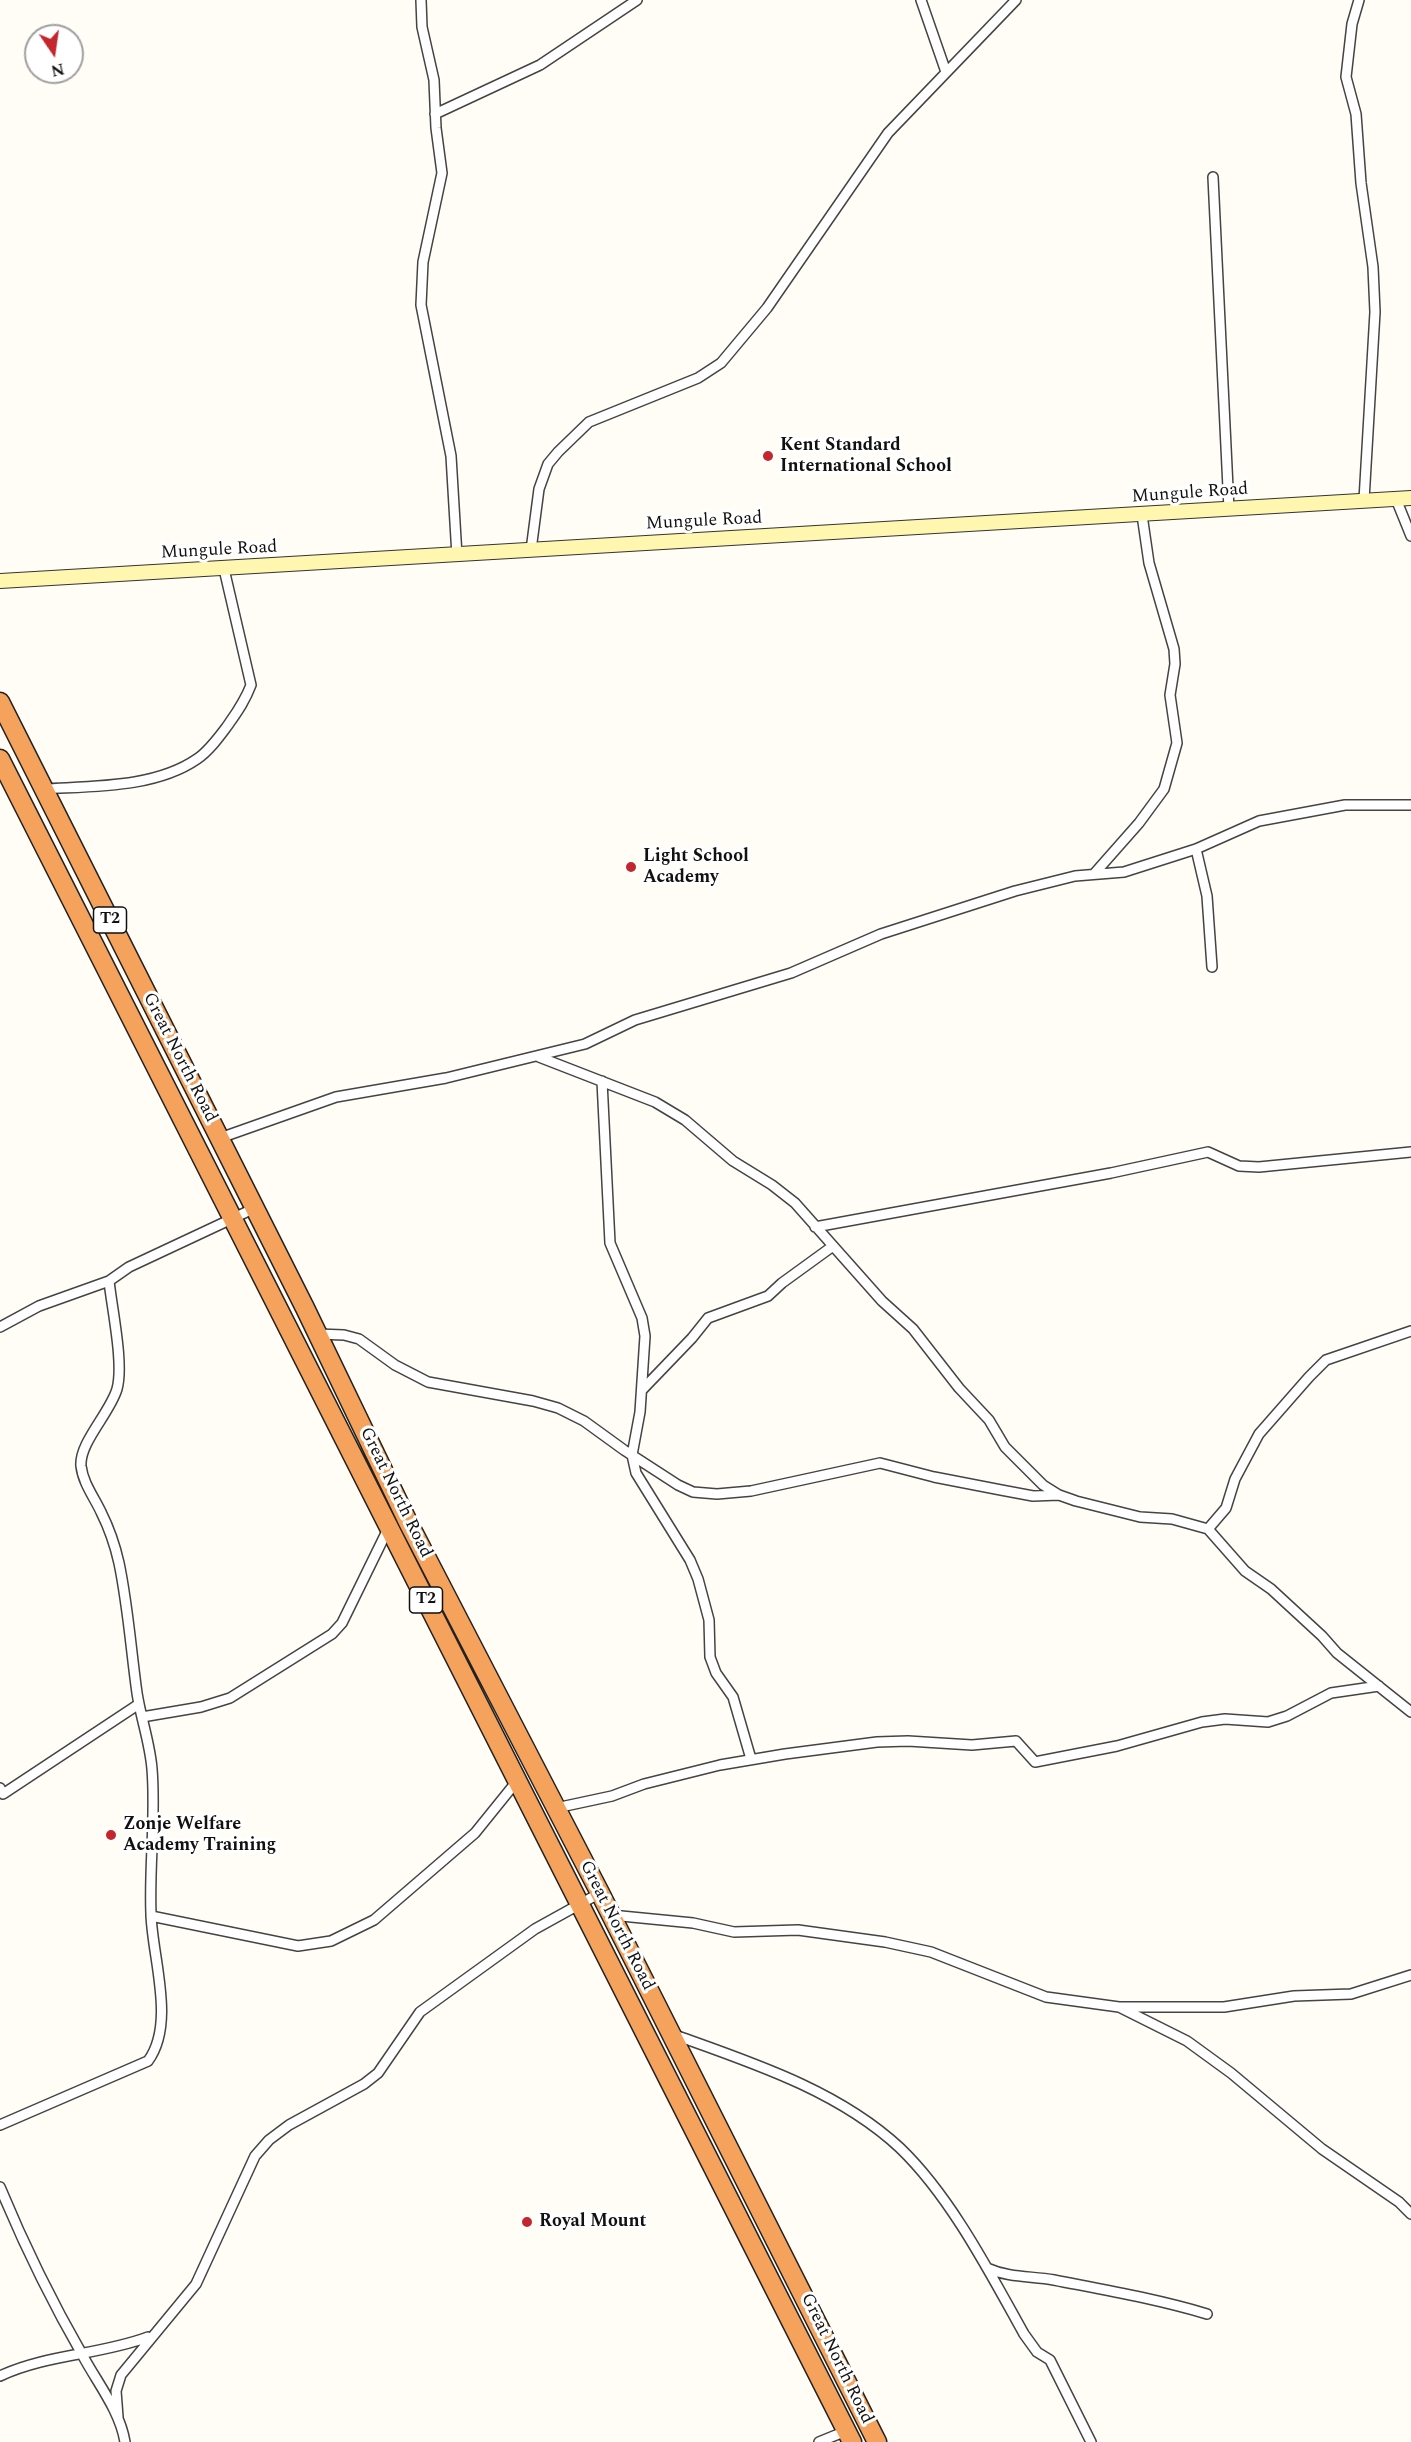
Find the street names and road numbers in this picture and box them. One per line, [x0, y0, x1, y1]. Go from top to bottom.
street label: Mungule Road [1131, 479, 1249, 509]
street label: Mungule Road [645, 508, 763, 536]
street label: Mungule Road [160, 537, 278, 565]
road number: T2 [94, 907, 126, 933]
street label: Great North Road [137, 990, 221, 1126]
street label: Great North Road [354, 1424, 436, 1562]
road number: T2 [410, 1587, 442, 1613]
street label: Great North Road [574, 1858, 658, 1994]
street label: Great North Road [795, 2290, 877, 2428]

